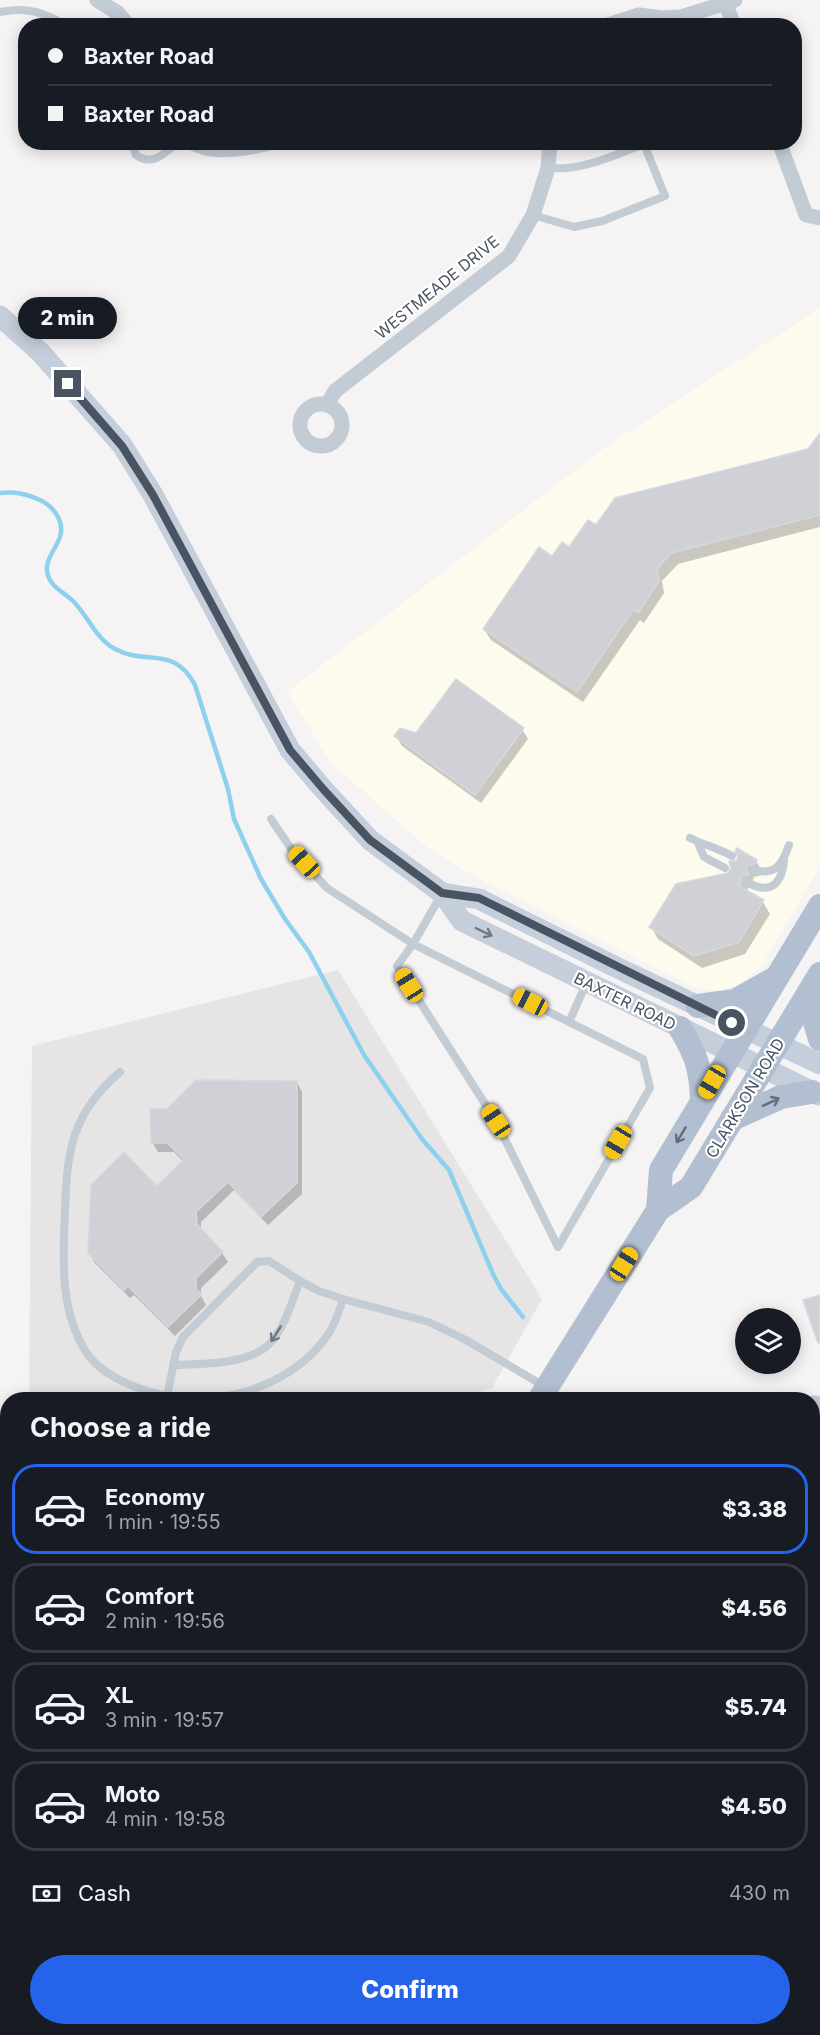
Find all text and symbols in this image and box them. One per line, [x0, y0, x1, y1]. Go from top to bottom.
text: Baxter Road [84, 43, 214, 69]
text: Baxter Road [84, 101, 214, 127]
street label: WESTMEADE DRIVE [371, 231, 503, 343]
callout: 2 min [19, 297, 118, 339]
text: 2 min [40, 306, 95, 330]
route end [54, 370, 81, 397]
car [285, 843, 323, 881]
one-way arrow [474, 926, 492, 938]
car [392, 965, 426, 1005]
street label: BAXTER ROAD [571, 968, 679, 1034]
car [510, 986, 550, 1018]
route start [718, 1009, 745, 1036]
street label: CLARKSON ROAD [701, 1034, 789, 1162]
car [695, 1062, 729, 1102]
one-way arrow [762, 1096, 780, 1108]
car [478, 1101, 514, 1141]
car [601, 1122, 635, 1162]
one-way arrow [675, 1126, 687, 1143]
car [607, 1244, 641, 1284]
map controls [735, 1308, 801, 1374]
button: layers [735, 1308, 801, 1374]
one-way arrow [270, 1326, 282, 1342]
text: Choose a ride [30, 1411, 211, 1444]
icon: car [33, 1482, 87, 1536]
text: Economy [105, 1484, 205, 1510]
text: $3.38 [722, 1496, 787, 1522]
text: 1 min · 19:55 [105, 1510, 221, 1534]
icon: car [33, 1581, 87, 1635]
text: Comfort [105, 1583, 194, 1609]
text: $4.56 [721, 1595, 787, 1621]
text: 2 min · 19:56 [105, 1609, 225, 1633]
icon: car [33, 1680, 87, 1734]
text: XL [105, 1682, 134, 1708]
text: $5.74 [725, 1694, 787, 1720]
text: 3 min · 19:57 [105, 1708, 224, 1732]
icon: car [33, 1779, 87, 1833]
text: Moto [105, 1781, 160, 1807]
text: $4.50 [721, 1793, 787, 1819]
text: 4 min · 19:58 [105, 1807, 226, 1831]
icon: cash [30, 1877, 63, 1910]
text: Cash [78, 1880, 131, 1906]
text: 430 m [729, 1881, 790, 1905]
button: Confirm [30, 1955, 790, 2024]

